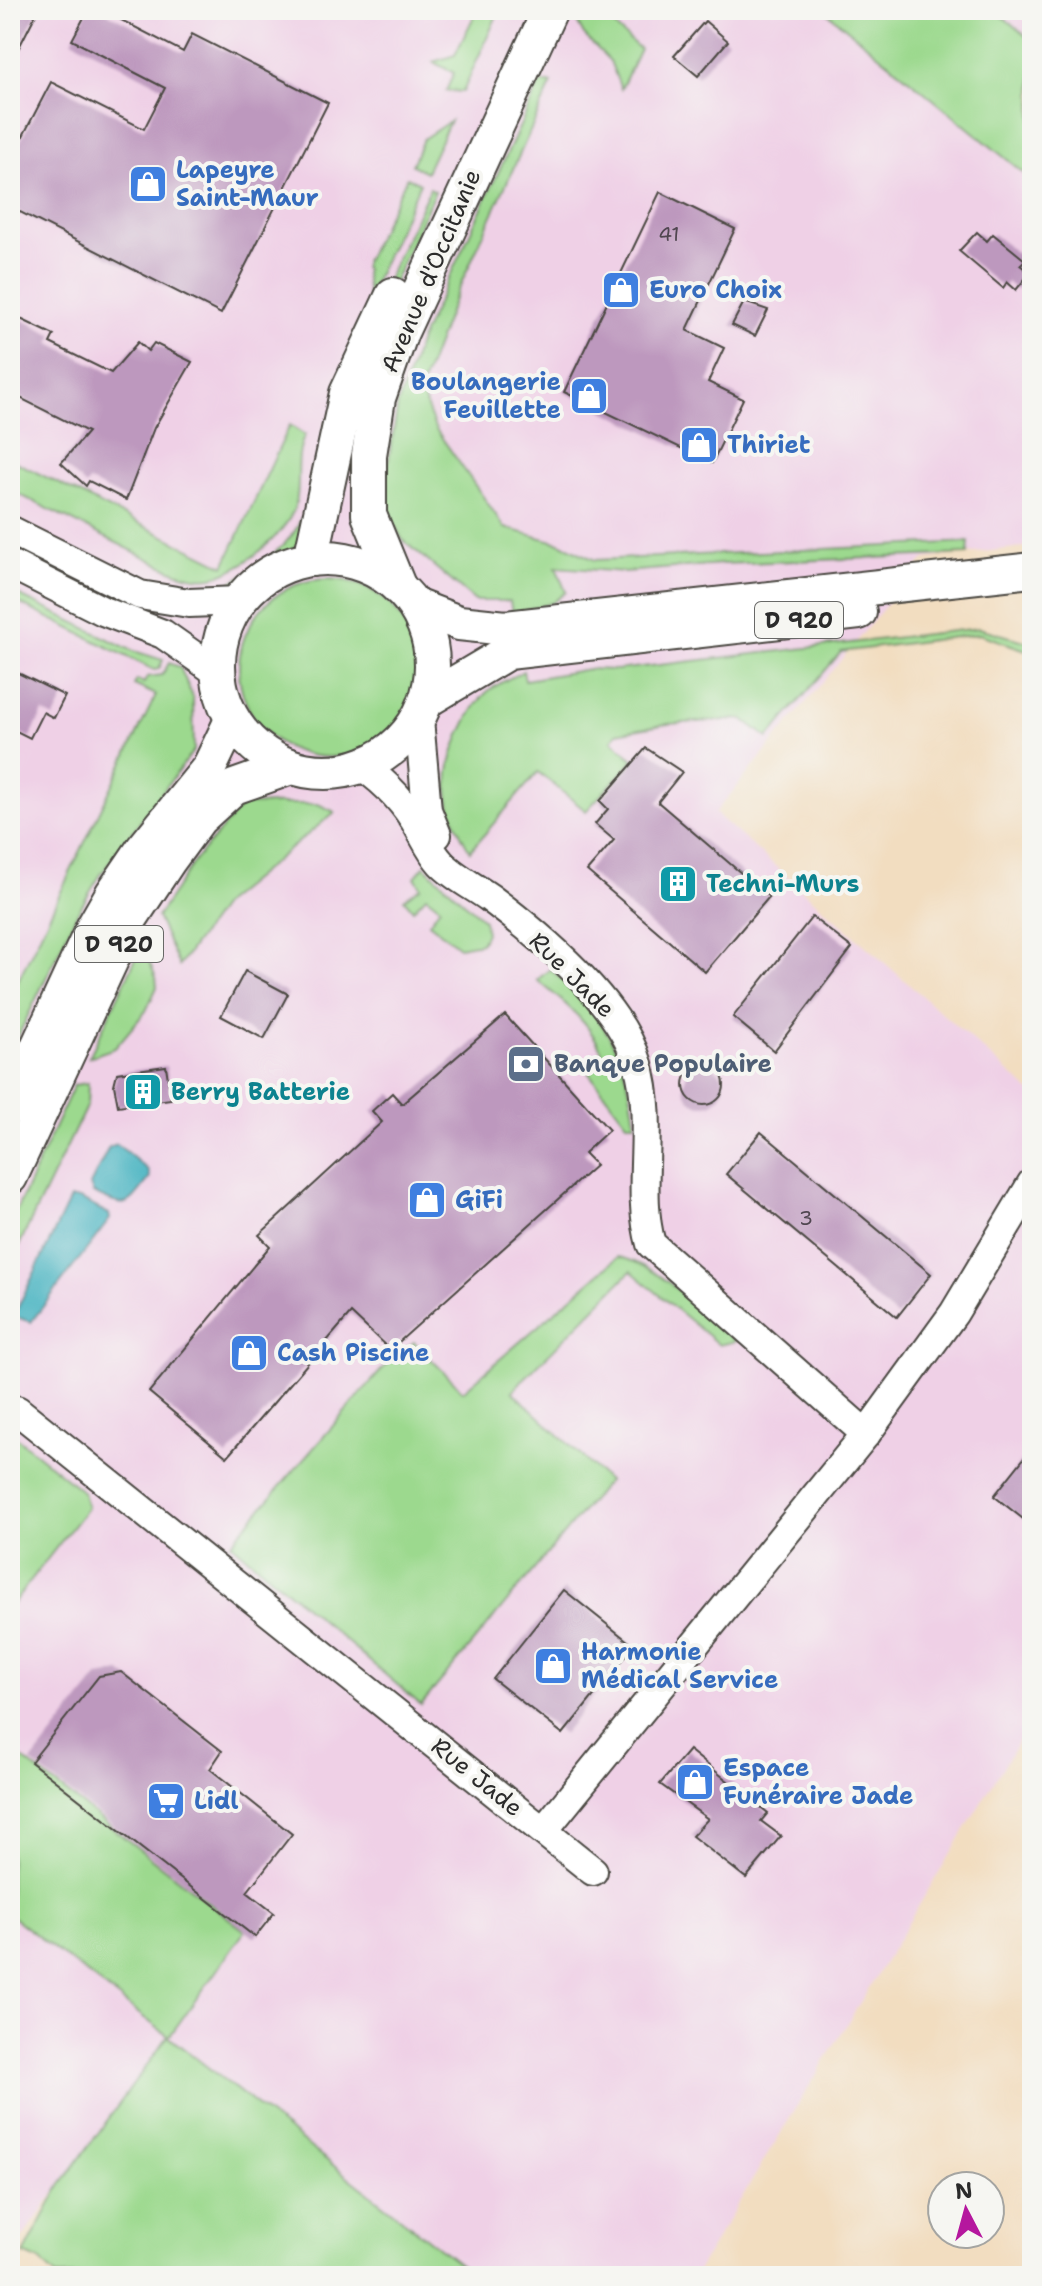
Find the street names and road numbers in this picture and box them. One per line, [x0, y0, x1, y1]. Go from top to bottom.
street label: Avenue d'Occitanie [374, 164, 488, 378]
road number: D 920 [755, 602, 843, 638]
street label: Rue Jade [522, 925, 622, 1025]
road number: D 920 [75, 926, 163, 962]
street label: Rue Jade [425, 1730, 529, 1824]

